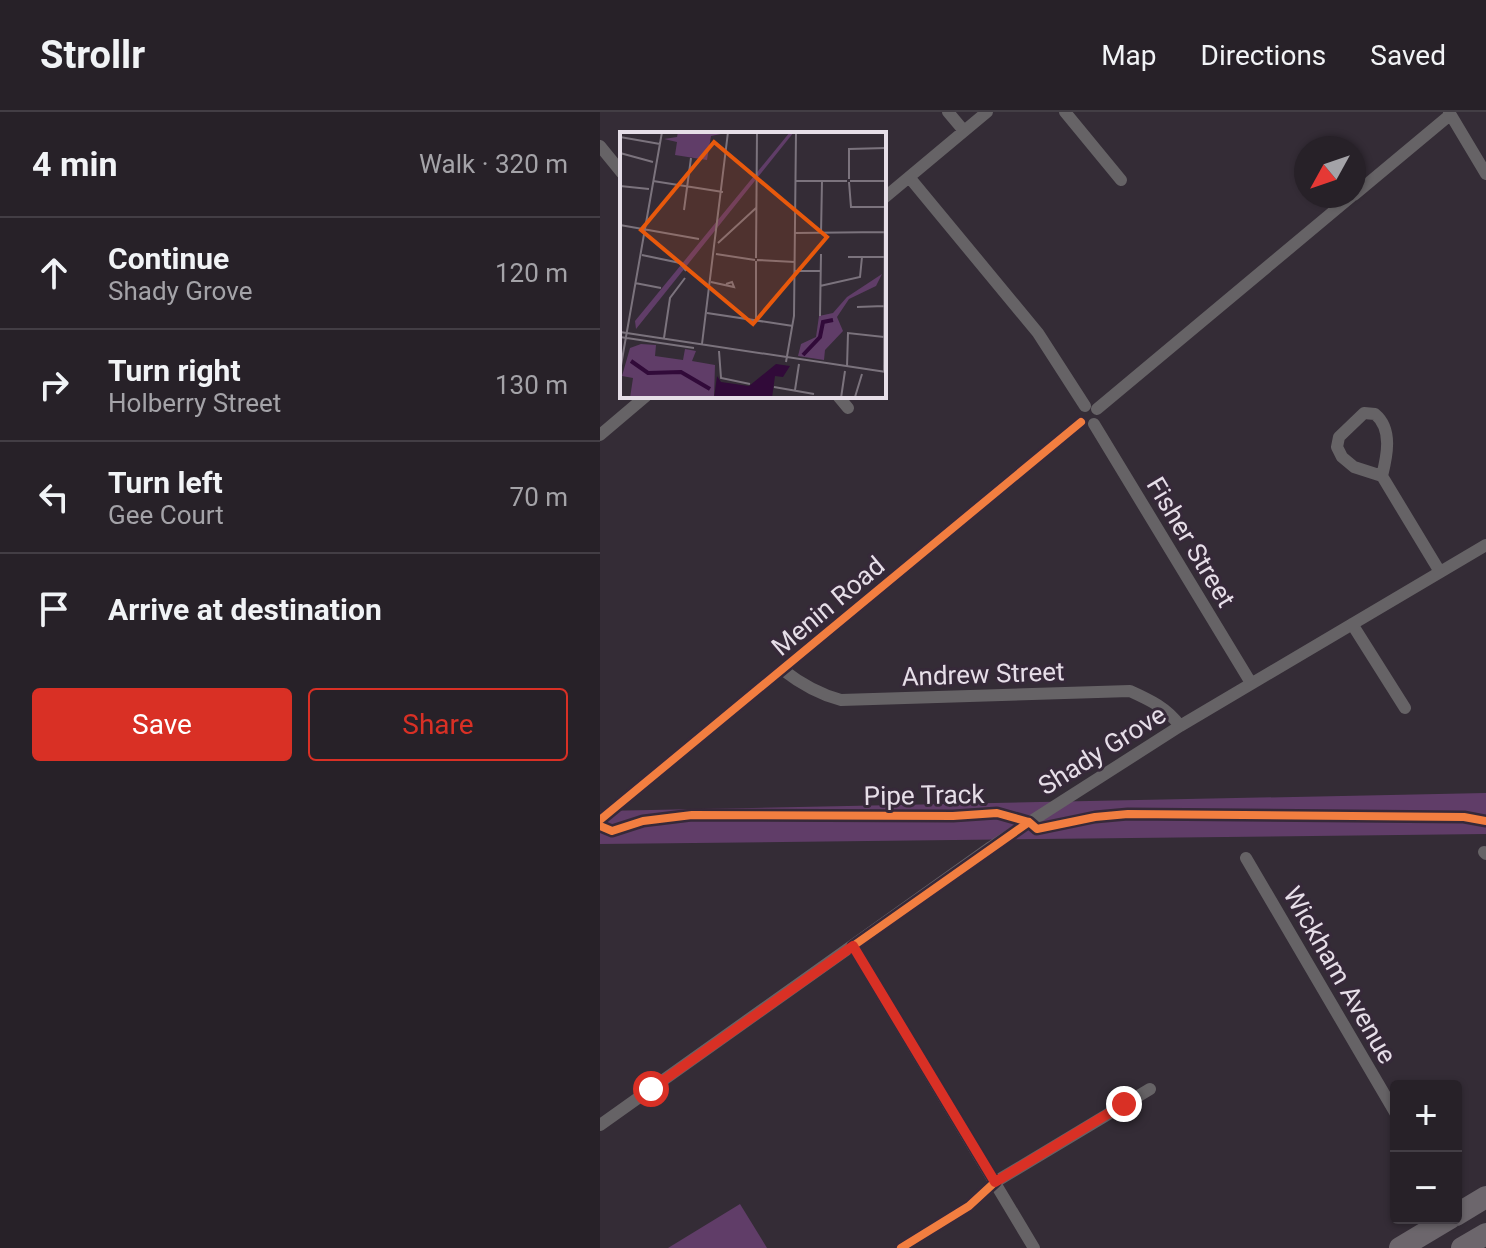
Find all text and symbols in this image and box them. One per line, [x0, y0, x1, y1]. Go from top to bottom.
text: Strollr [40, 33, 145, 77]
text: Map [1101, 39, 1157, 72]
text: Directions [1201, 39, 1326, 72]
text: Saved [1370, 39, 1446, 72]
inset map [620, 132, 886, 398]
north arrow [1294, 136, 1366, 208]
text: 4 min [32, 144, 117, 184]
text: Walk · 320 m [419, 149, 568, 179]
text: Continue [108, 241, 229, 276]
icon: ahead [32, 251, 76, 295]
text: 120 m [495, 258, 568, 288]
text: Shady Grove [108, 276, 252, 306]
text: Turn right [108, 353, 241, 388]
icon: right [32, 363, 76, 407]
text: 130 m [495, 370, 568, 400]
text: Holberry Street [108, 388, 281, 418]
text: Turn left [108, 465, 223, 500]
street label: Fisher Street [1141, 472, 1241, 612]
icon: left [32, 475, 76, 519]
text: 70 m [510, 482, 568, 512]
text: Gee Court [108, 500, 224, 530]
street label: Menin Road [766, 550, 890, 662]
icon: arrive [32, 587, 76, 631]
text: Arrive at destination [108, 592, 382, 627]
street label: Andrew Street [901, 656, 1065, 692]
button: Save [32, 688, 292, 761]
button: Share [308, 688, 568, 761]
street label: Shady Grove [1033, 699, 1171, 801]
street label: Pipe Track [863, 779, 985, 811]
street label: Wickham Avenue [1277, 881, 1403, 1069]
route start [633, 1071, 669, 1107]
map controls [1390, 1080, 1462, 1224]
button: + [1390, 1080, 1462, 1152]
route end [1106, 1086, 1142, 1122]
button: − [1390, 1152, 1462, 1224]

